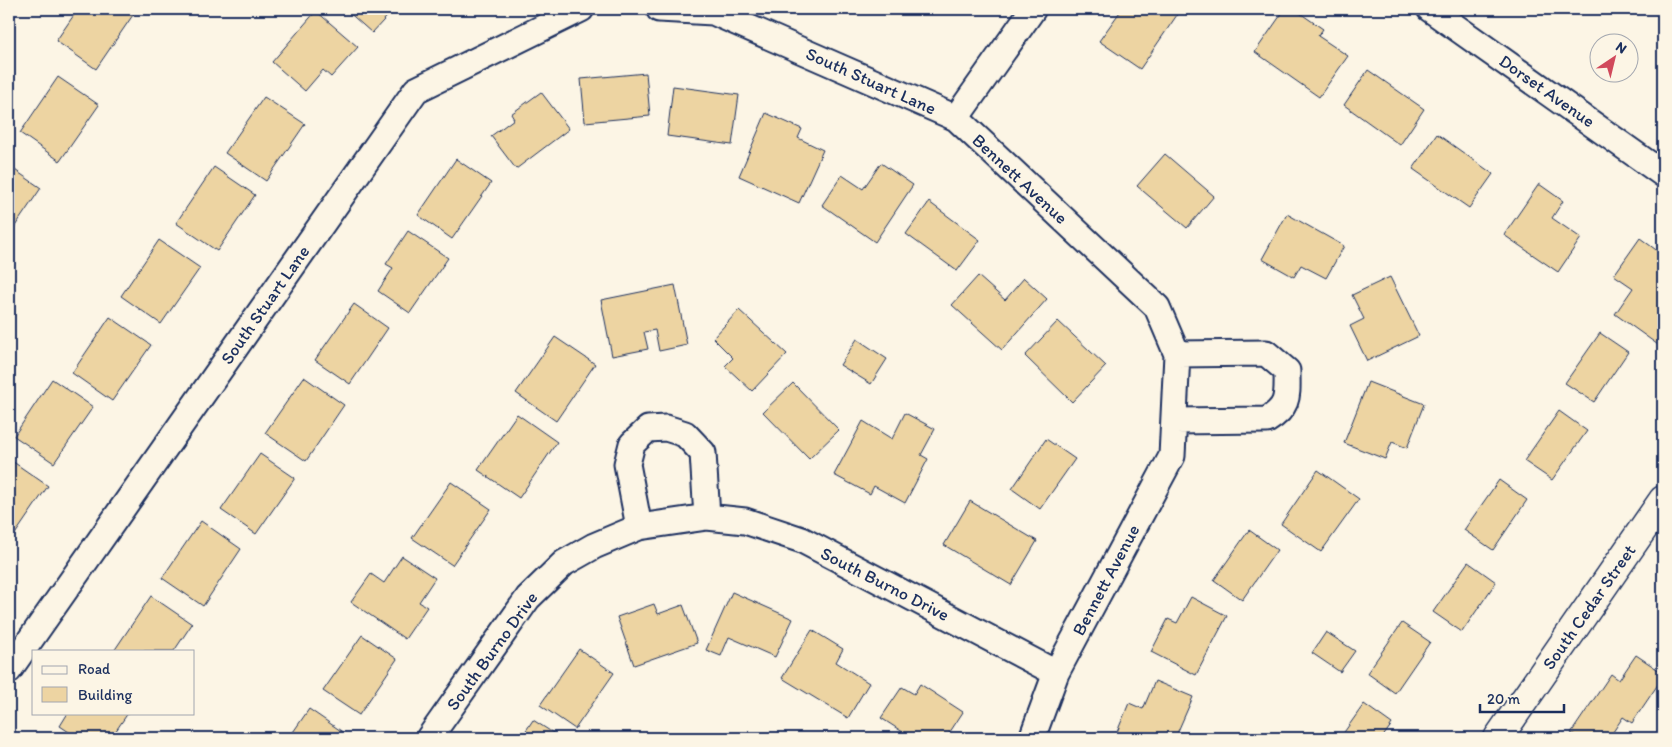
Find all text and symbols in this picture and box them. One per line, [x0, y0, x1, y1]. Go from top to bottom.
north arrow [1590, 32, 1640, 82]
text: N [1612, 38, 1630, 57]
street label: South Stuart Lane [802, 42, 940, 120]
street label: Dorset Avenue [1495, 50, 1599, 132]
street label: Bennett Avenue [968, 129, 1072, 229]
street label: South Stuart Lane [216, 241, 314, 369]
street label: Bennett Avenue [1068, 521, 1144, 639]
street label: South Cedar Street [1538, 540, 1641, 674]
street label: South Burno Drive [817, 542, 953, 626]
street label: South Burno Drive [442, 587, 542, 715]
legend [32, 650, 195, 714]
text: Road [78, 660, 111, 678]
scale bar [1480, 682, 1563, 714]
text: Building [78, 686, 132, 704]
text: 20 m [1487, 690, 1521, 708]

